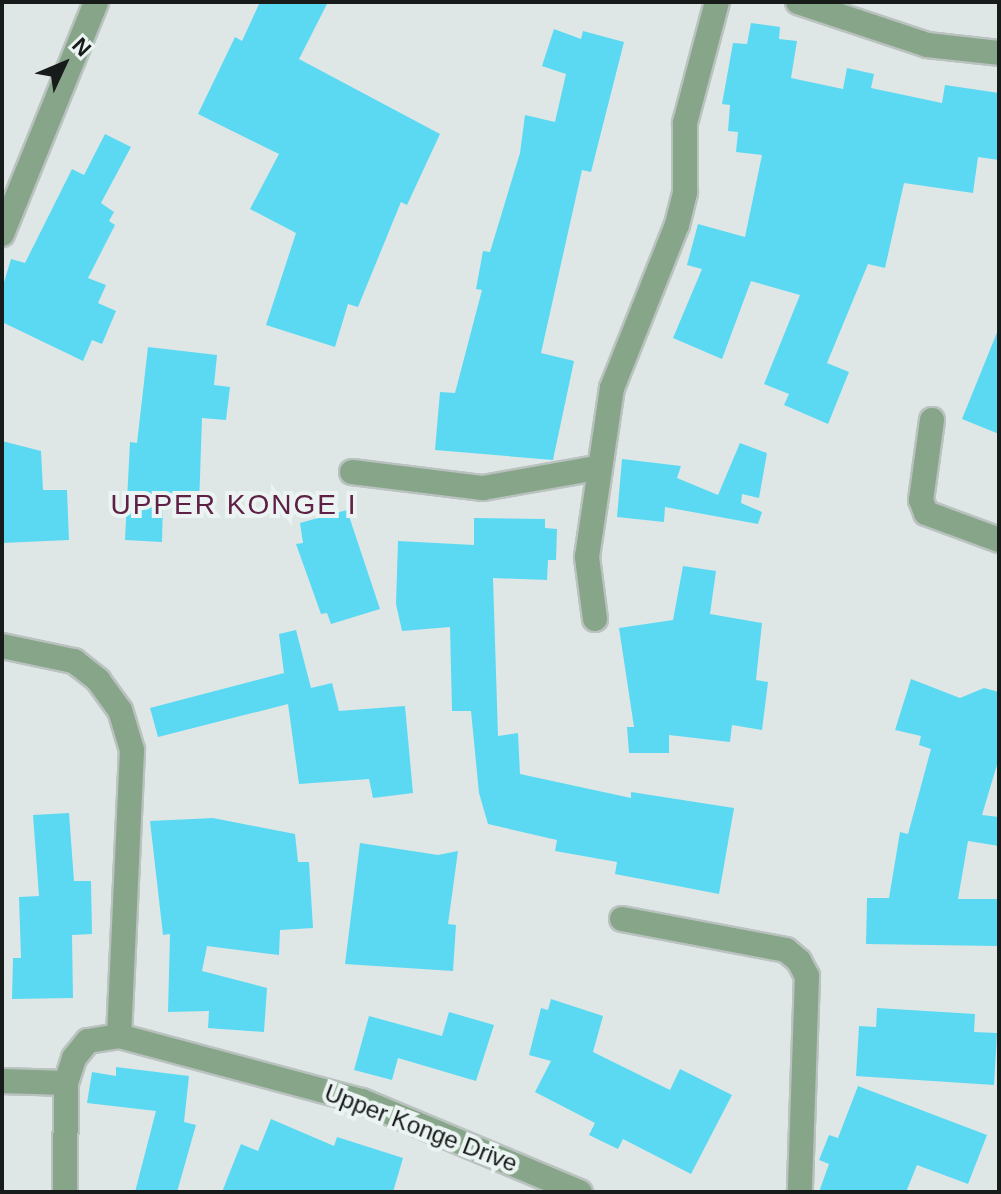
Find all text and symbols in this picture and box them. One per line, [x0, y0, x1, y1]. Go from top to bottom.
north arrow [24, 24, 104, 104]
text: N [67, 33, 96, 61]
district label: UPPER KONGE I [111, 488, 357, 522]
street label: Upper Konge Drive [321, 1078, 521, 1178]

